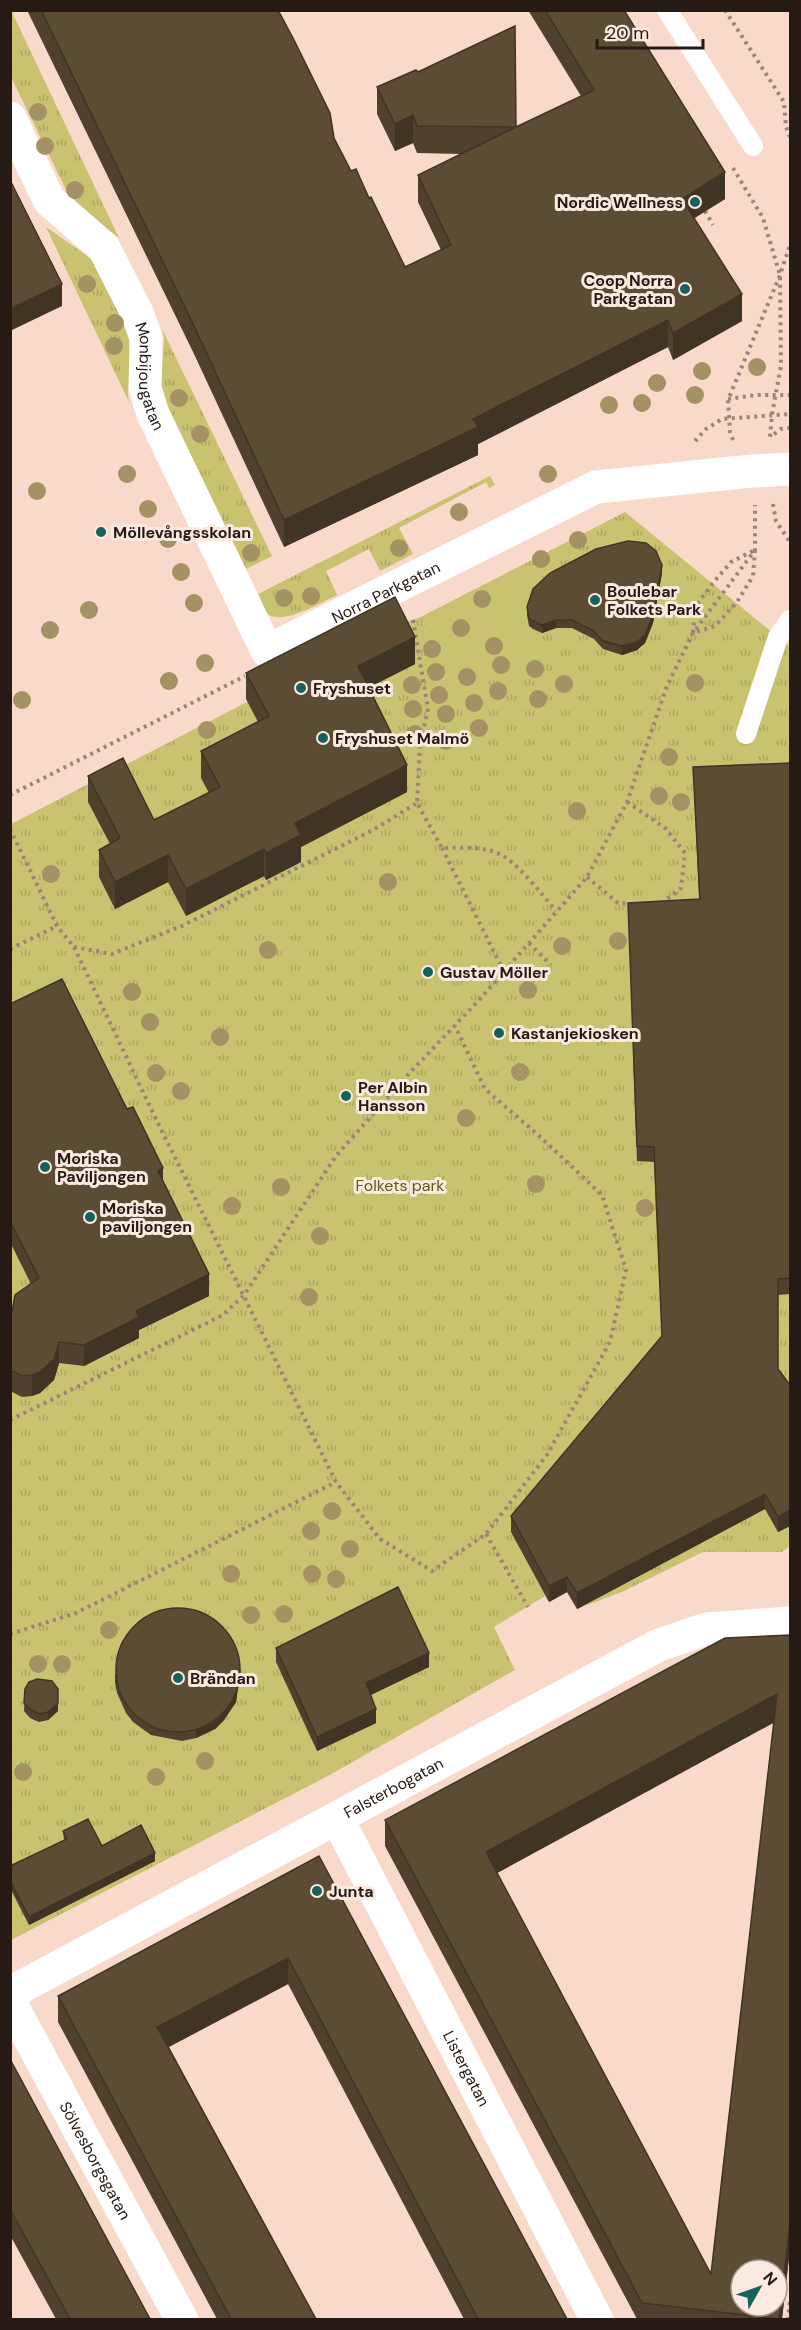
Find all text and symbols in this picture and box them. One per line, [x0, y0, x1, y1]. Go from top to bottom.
scale bar [597, 12, 704, 50]
text: 20 m [606, 21, 649, 45]
place label: Nordic Wellness [557, 192, 683, 213]
marker: Nordic Wellness [688, 195, 702, 209]
place label: Coop Norra Parkgatan [584, 270, 673, 309]
marker: Coop Norra Parkgatan [678, 282, 692, 296]
street label: Monbijougatan [131, 319, 170, 434]
place label: Möllevångsskolan [113, 522, 251, 543]
marker: Möllevångsskolan [94, 525, 108, 539]
street label: Norra Parkgatan [328, 556, 443, 628]
place label: Boulebar Folkets Park [607, 581, 702, 620]
marker: Boulebar Folkets Park [588, 593, 602, 607]
place label: Fryshuset [313, 678, 391, 699]
marker: Fryshuset [294, 681, 308, 695]
place label: Fryshuset Malmö [335, 728, 469, 749]
marker: Fryshuset Malmö [316, 731, 330, 745]
place label: Gustav Möller [440, 962, 549, 983]
marker: Gustav Möller [421, 965, 435, 979]
place label: Kastanjekiosken [511, 1023, 639, 1044]
marker: Kastanjekiosken [492, 1026, 506, 1040]
place label: Per Albin Hansson [358, 1077, 428, 1116]
marker: Per Albin Hansson [339, 1089, 353, 1103]
place label: Moriska Paviljongen [57, 1148, 146, 1187]
marker: Moriska Paviljongen [38, 1160, 52, 1174]
park label: Folkets park [356, 1175, 444, 1196]
place label: Moriska paviljongen [102, 1198, 192, 1237]
marker: Moriska paviljongen [83, 1210, 97, 1224]
place label: Brändan [190, 1668, 256, 1689]
marker: Brändan [171, 1671, 185, 1685]
street label: Falsterbogatan [340, 1752, 447, 1823]
place label: Junta [329, 1881, 374, 1902]
marker: Junta [310, 1884, 324, 1898]
street label: Listergatan [438, 2027, 495, 2110]
street label: Sölvesborgsgatan [55, 2098, 136, 2223]
north arrow [729, 2258, 789, 2318]
text: N [758, 2267, 782, 2290]

